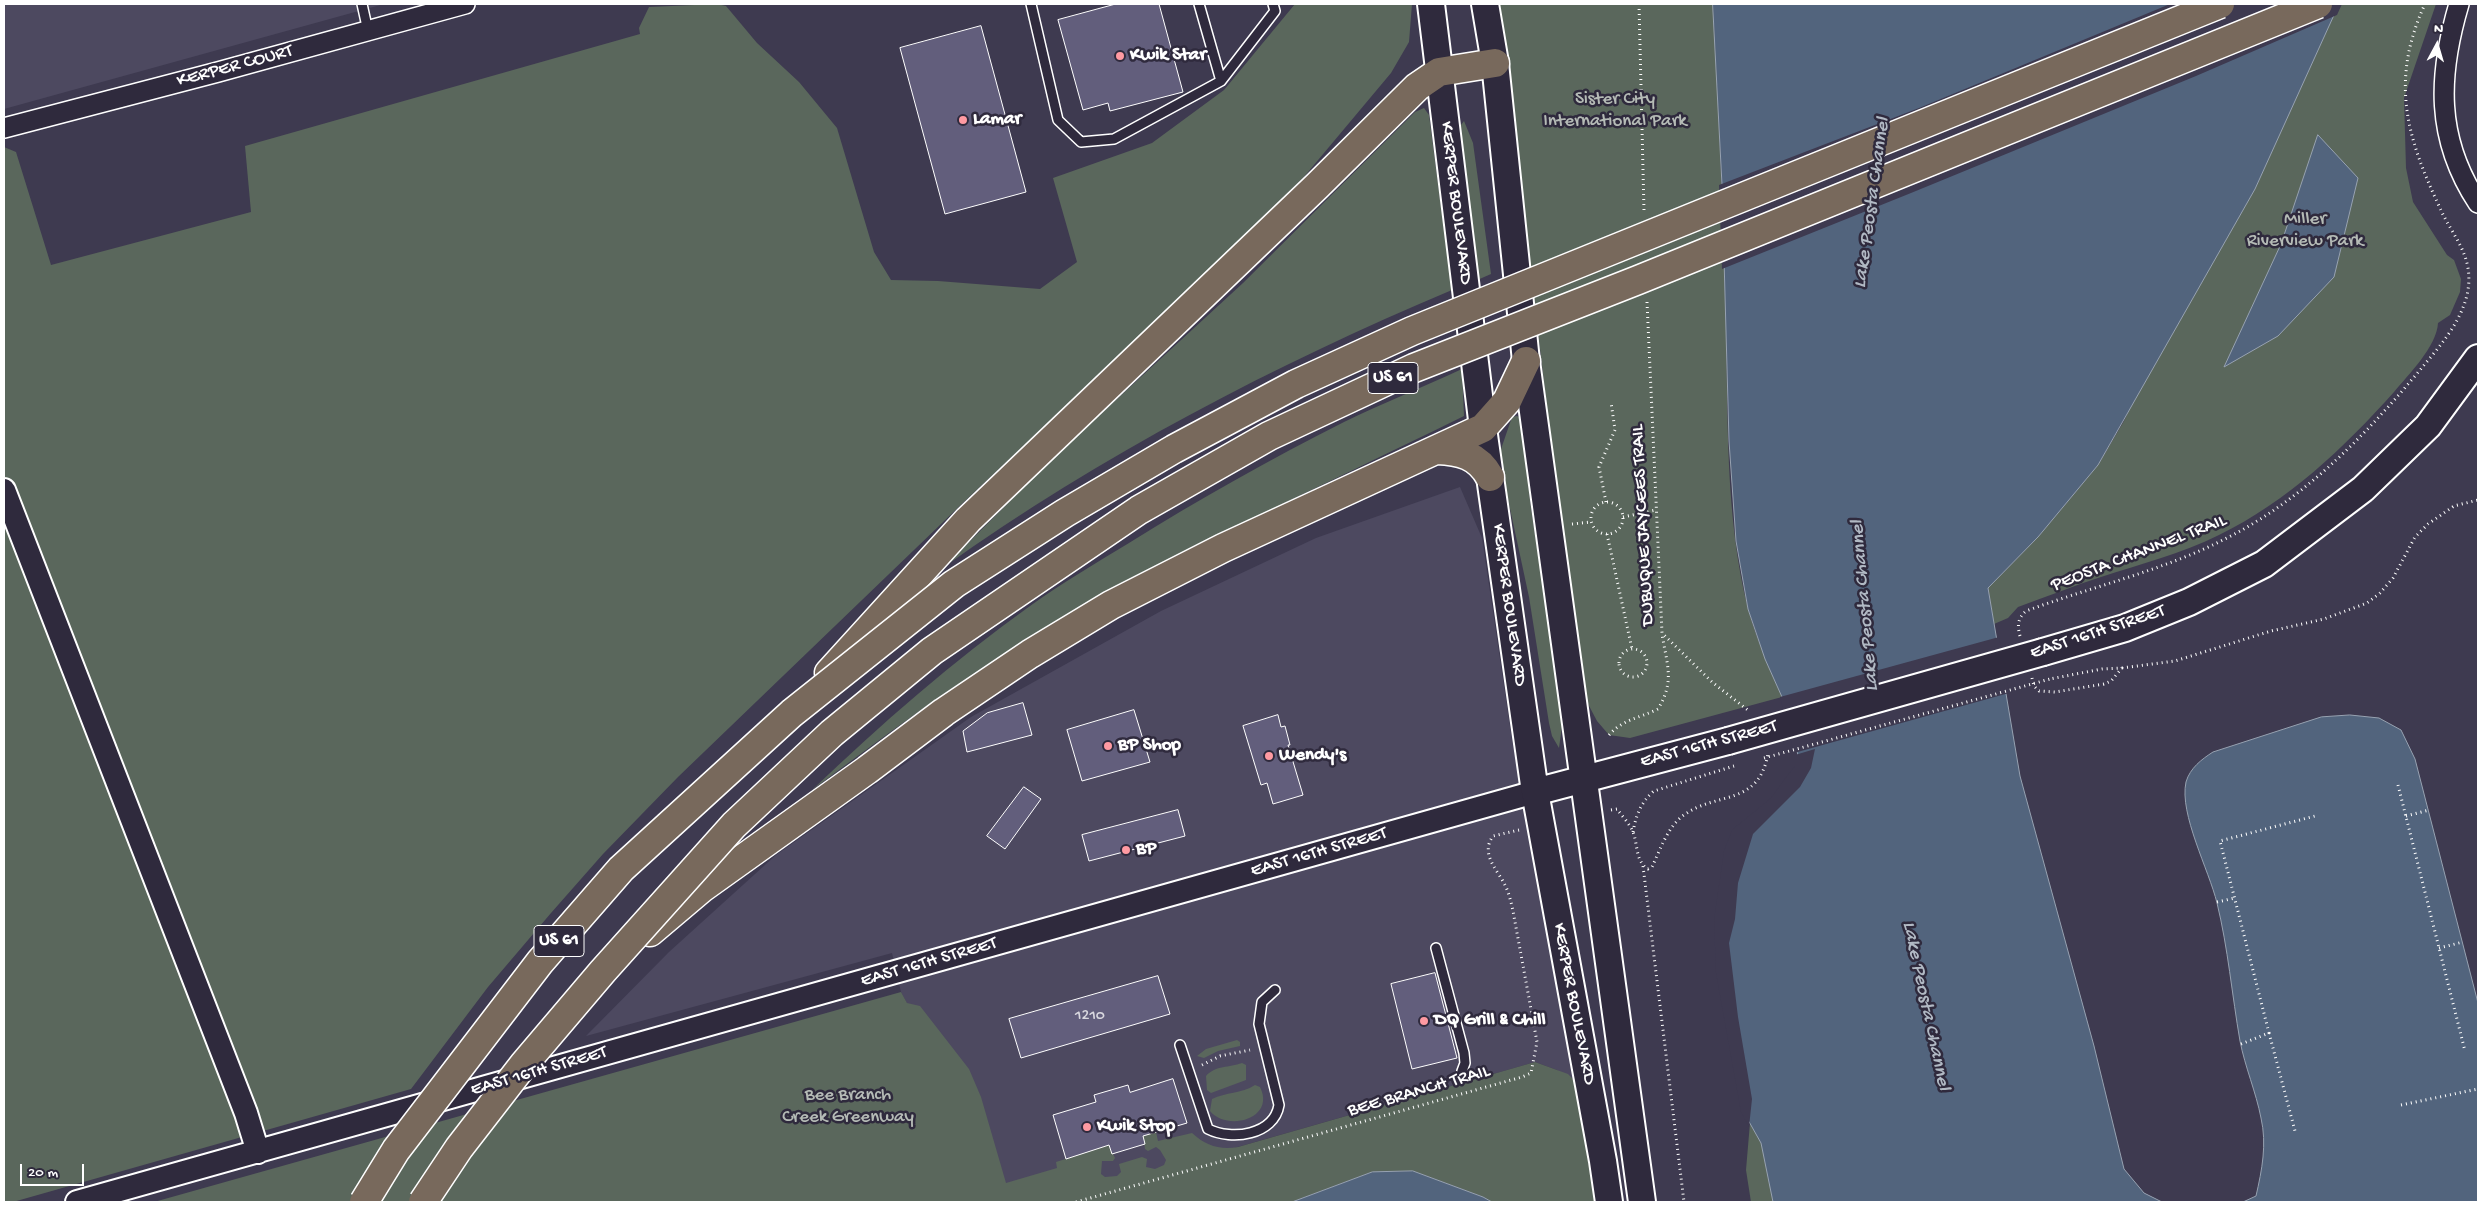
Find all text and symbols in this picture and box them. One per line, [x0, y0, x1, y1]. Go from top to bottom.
north arrow [2412, 20, 2462, 70]
text: N [2433, 21, 2444, 39]
street label: KERPER COURT [175, 41, 295, 93]
place label: Kwik Star [1130, 45, 1206, 67]
marker: Kwik Star [1114, 50, 1126, 62]
park label: Sister City International Park [1543, 89, 1687, 133]
place label: Lamar [973, 109, 1021, 131]
marker: Lamar [957, 114, 969, 126]
water label: Lake Peosta Channel [1849, 116, 1897, 290]
street label: KERPER BOULEVARD [1434, 120, 1476, 286]
park label: Miller Riverview Park [2247, 209, 2363, 253]
road number: US 61 [1368, 362, 1418, 393]
street label: DUBUQUE JAYCEES TRAIL [1627, 424, 1661, 626]
street label: PEOSTA CHANNEL TRAIL [2048, 510, 2230, 598]
water label: Lake Peosta Channel [1847, 519, 1885, 693]
street label: KERPER BOULEVARD [1485, 522, 1531, 688]
street label: EAST 16TH STREET [2028, 600, 2168, 666]
street label: EAST 16TH STREET [1638, 716, 1780, 774]
place label: BP Shop [1118, 735, 1181, 757]
marker: BP Shop [1102, 740, 1114, 752]
place label: Wendy's [1279, 745, 1346, 767]
marker: Wendy's [1263, 750, 1275, 762]
street label: EAST 16TH STREET [1248, 823, 1390, 883]
place label: BP [1136, 839, 1156, 861]
marker: BP [1120, 844, 1132, 856]
water label: Lake Peosta Channel [1895, 919, 1955, 1093]
street label: KERPER BOULEVARD [1546, 921, 1600, 1087]
road number: US 61 [534, 926, 584, 956]
street label: EAST 16TH STREET [858, 933, 1000, 993]
house number: 1210 [1075, 1007, 1105, 1027]
place label: DQ Grill & Chill [1434, 1010, 1546, 1032]
marker: DQ Grill & Chill [1418, 1015, 1430, 1027]
street label: EAST 16TH STREET [468, 1042, 610, 1102]
street label: BEE BRANCH TRAIL [1345, 1061, 1493, 1123]
park label: Bee Branch Creek Greenway [782, 1085, 914, 1129]
place label: Kwik Stop [1097, 1116, 1175, 1138]
marker: Kwik Stop [1081, 1121, 1093, 1133]
scale bar [22, 1154, 86, 1186]
text: 20 m [28, 1164, 58, 1182]

